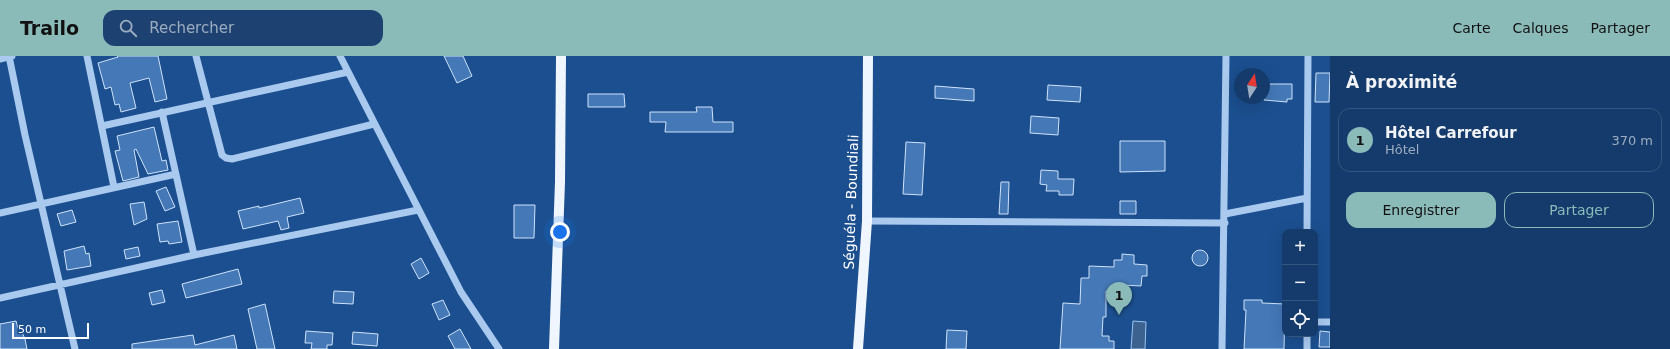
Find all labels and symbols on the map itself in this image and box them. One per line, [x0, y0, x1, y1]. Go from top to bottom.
north arrow [1234, 68, 1270, 104]
street label: Séguéla - Boundiali [841, 134, 861, 270]
your location [550, 222, 570, 242]
pin: 1 [1106, 282, 1132, 315]
scale bar [12, 321, 89, 340]

